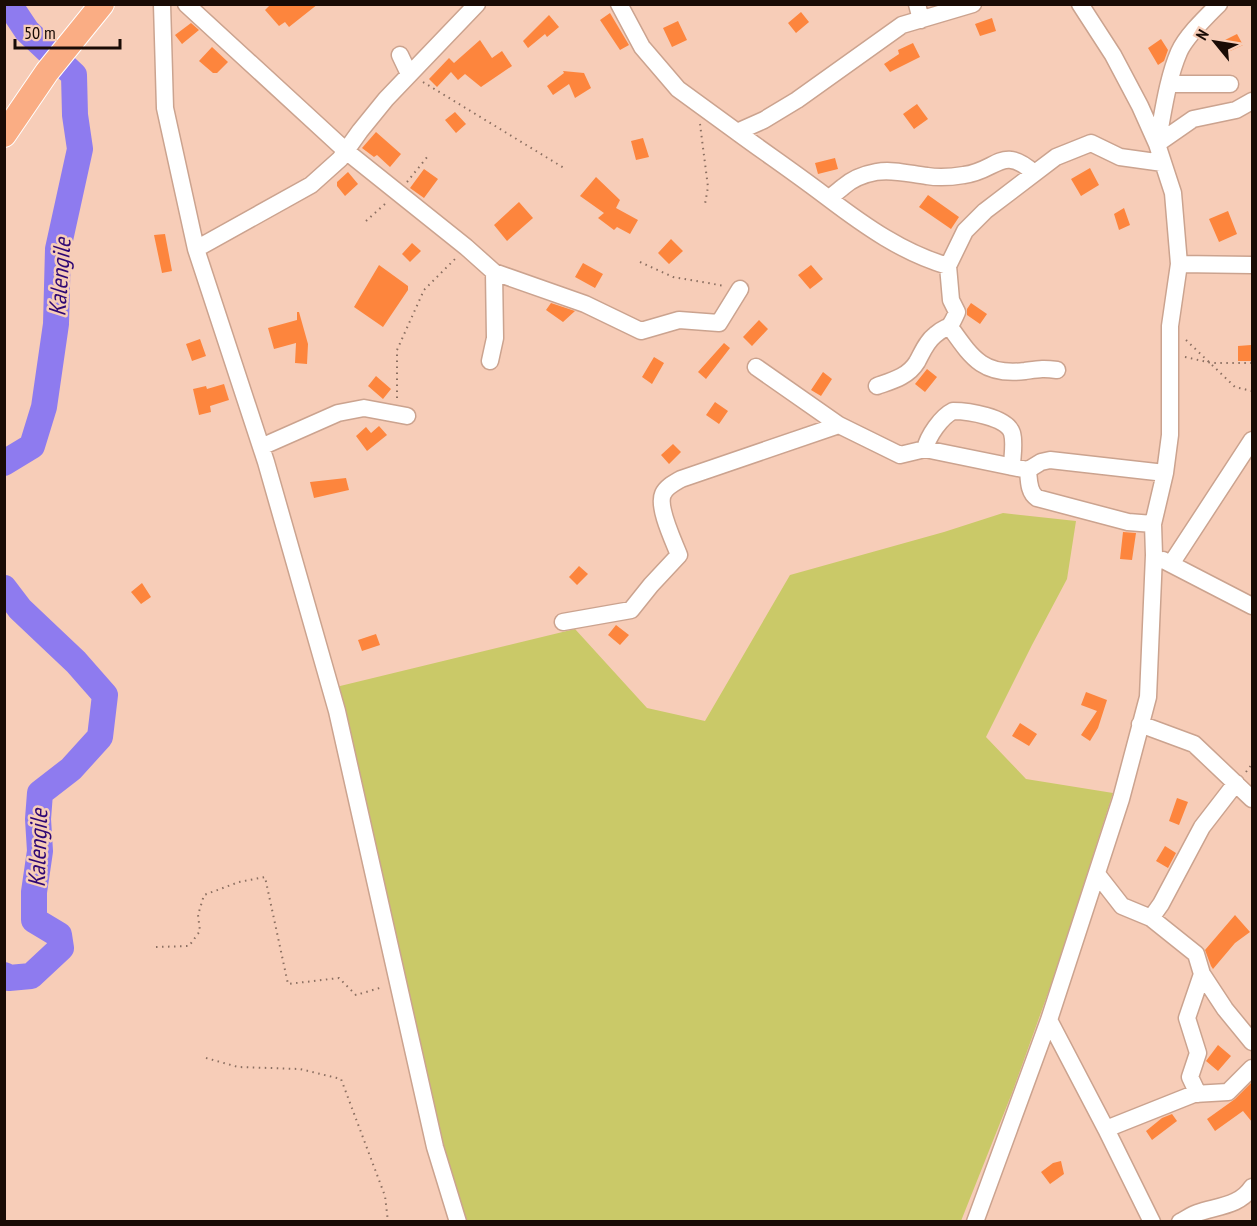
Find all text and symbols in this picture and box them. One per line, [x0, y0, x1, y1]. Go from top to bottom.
scale bar [15, 12, 120, 50]
north arrow [1185, 12, 1245, 72]
text: 50 m [24, 21, 56, 44]
text: N [1191, 26, 1213, 43]
water label: Kalengile [41, 235, 78, 317]
water label: Kalengile [21, 806, 54, 888]

